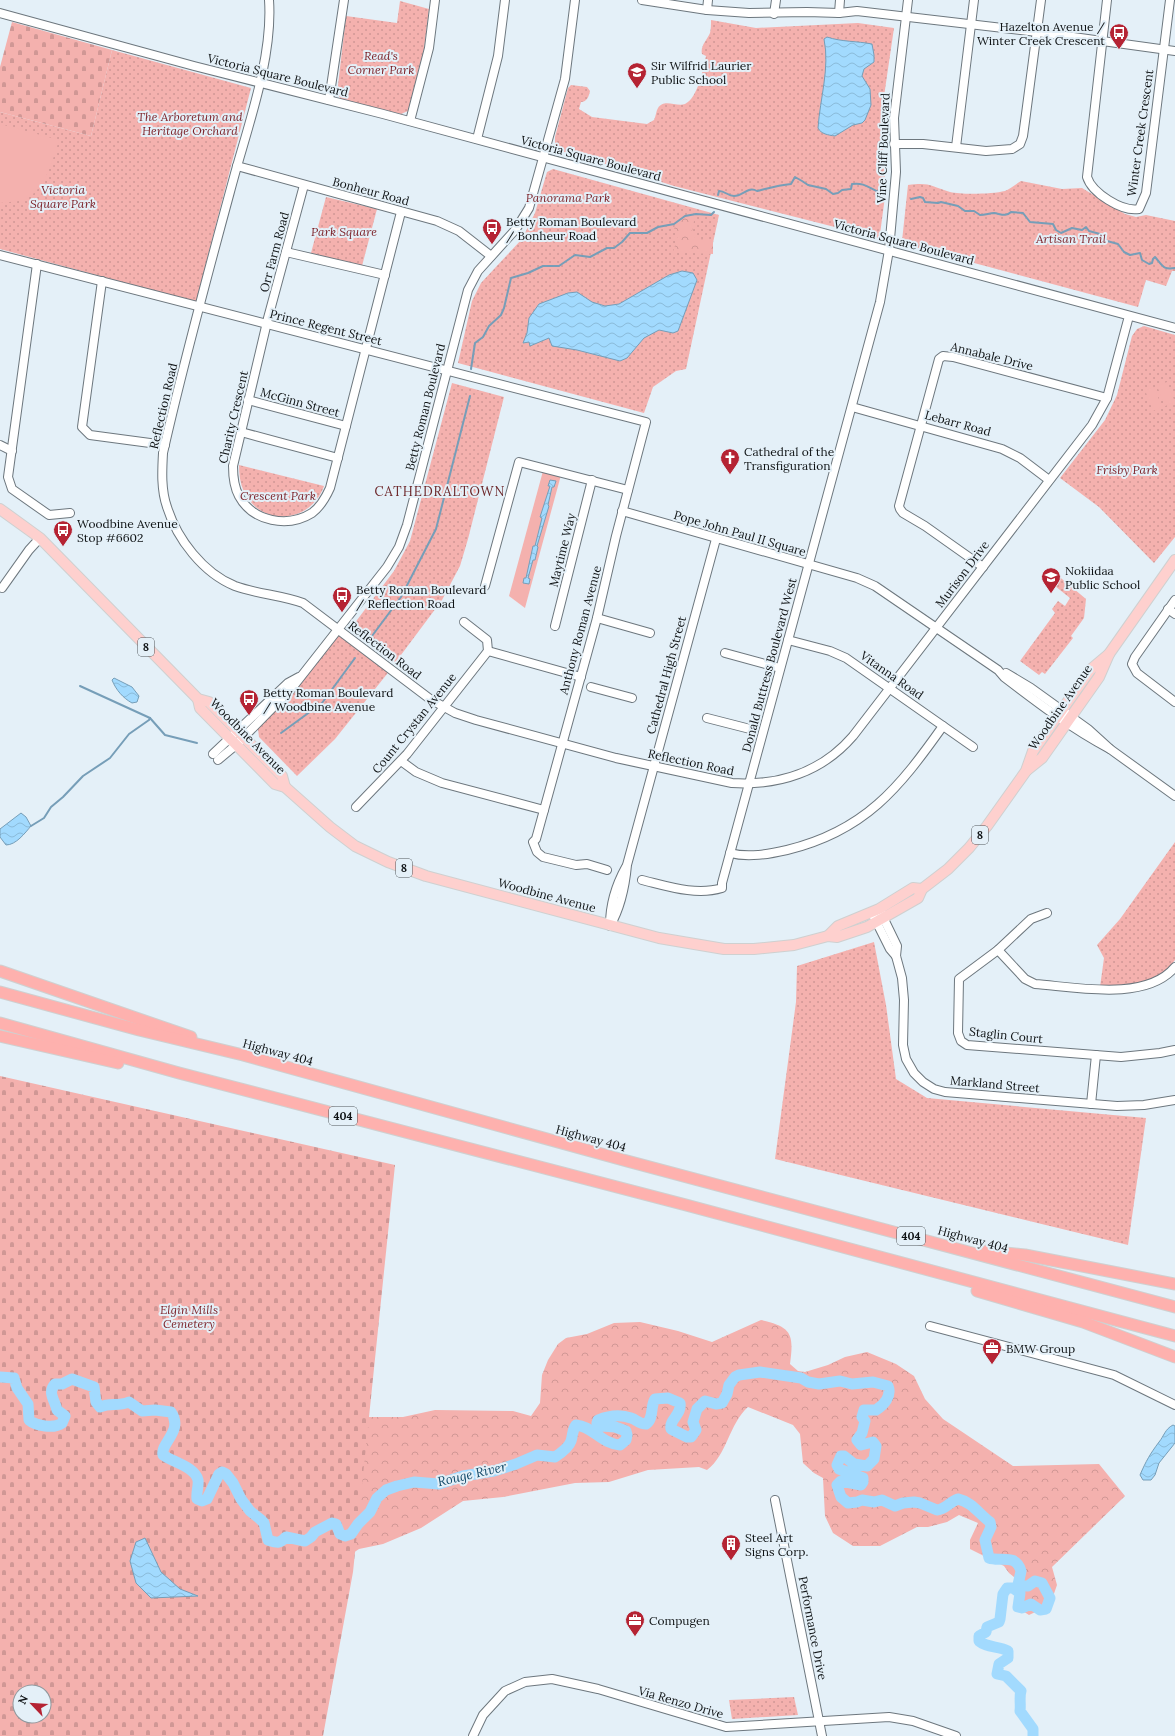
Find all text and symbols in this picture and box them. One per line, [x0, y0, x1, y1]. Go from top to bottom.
place label: Hazelton Avenue / Winter Creek Crescent [977, 19, 1106, 48]
bus stop icon: Hazelton Avenue / Winter Creek Crescent [1108, 22, 1130, 50]
park label: Read's Corner Park [348, 48, 414, 77]
street label: Victoria Square Boulevard [205, 50, 350, 100]
place label: Sir Wilfrid Laurier Public School [651, 58, 752, 87]
school or university icon: Sir Wilfrid Laurier Public School [626, 61, 648, 89]
street label: Winter Creek Crescent [1124, 68, 1156, 197]
street label: Vine Cliff Boulevard [874, 93, 892, 204]
park label: The Arboretum and Heritage Orchard [137, 109, 243, 138]
street label: Victoria Square Boulevard [518, 132, 663, 184]
street label: Bonheur Road [331, 174, 411, 208]
park label: Victoria Square Park [30, 182, 96, 211]
park label: Panorama Park [526, 190, 610, 205]
street label: Orr Farm Road [256, 210, 292, 294]
place label: Betty Roman Boulevard / Bonheur Road [506, 214, 636, 244]
street label: Victoria Square Boulevard [831, 216, 976, 268]
bus stop icon: Betty Roman Boulevard / Bonheur Road [481, 217, 503, 245]
park label: Park Square [311, 224, 377, 239]
park label: Artisan Trail [1035, 231, 1107, 246]
street label: Prince Regent Street [268, 306, 384, 348]
street label: Annabale Drive [948, 338, 1035, 374]
street label: Betty Roman Boulevard [402, 342, 448, 472]
street label: Reflection Road [146, 362, 180, 450]
street label: Charity Crescent [215, 369, 251, 465]
street label: McGinn Street [259, 384, 342, 420]
street label: Lebarr Road [923, 407, 993, 439]
place label: Cathedral of the Transfiguration [744, 444, 835, 473]
church icon: Cathedral of the Transfiguration [719, 447, 741, 475]
park label: Frisby Park [1096, 462, 1158, 477]
district label: CATHEDRALTOWN [375, 483, 505, 500]
park label: Crescent Park [240, 488, 316, 503]
street label: Pope John Paul II Square [672, 507, 808, 559]
street label: Maytime Way [546, 511, 579, 589]
place label: Woodbine Avenue Stop #6602 [77, 516, 178, 545]
bus stop icon: Woodbine Avenue Stop #6602 [52, 519, 74, 547]
street label: Murison Drive [932, 537, 992, 610]
street label: Anthony Roman Avenue [555, 563, 605, 697]
place label: Nokiidaa Public School [1065, 563, 1140, 592]
school or university icon: Nokiidaa Public School [1040, 566, 1062, 594]
street label: Donald Buttress Boulevard West [738, 576, 800, 754]
place label: Betty Roman Boulevard / Reflection Road [356, 582, 486, 612]
bus stop icon: Betty Roman Boulevard / Reflection Road [331, 585, 353, 613]
street label: Cathedral High Street [643, 614, 689, 736]
street label: Reflection Road [345, 618, 425, 682]
road number: 8 [138, 638, 154, 656]
street label: Vitanna Road [857, 647, 927, 702]
street label: Woodbine Avenue [1025, 661, 1095, 753]
street label: Count Crystan Avenue [369, 669, 460, 776]
place label: Betty Roman Boulevard / Woodbine Avenue [263, 685, 393, 715]
bus stop icon: Betty Roman Boulevard / Woodbine Avenue [238, 688, 260, 716]
street label: Woodbine Avenue [207, 695, 289, 777]
street label: Reflection Road [647, 746, 735, 778]
road number: 8 [972, 826, 988, 844]
road number: 8 [396, 859, 412, 877]
street label: Woodbine Avenue [496, 875, 598, 915]
street label: Staglin Court [968, 1024, 1044, 1046]
street label: Highway 404 [241, 1035, 315, 1069]
street label: Markland Street [950, 1073, 1041, 1095]
road number: 404 [329, 1107, 357, 1125]
street label: Highway 404 [554, 1121, 628, 1155]
street label: Highway 404 [936, 1222, 1010, 1256]
road number: 404 [897, 1227, 925, 1245]
park label: Elgin Mills Cemetery [160, 1302, 218, 1331]
office icon: BMW Group [981, 1337, 1003, 1365]
place label: BMW Group [1006, 1341, 1075, 1356]
water label: Rouge River [436, 1458, 508, 1490]
place label: Steel Art Signs Corp. [745, 1530, 809, 1559]
building icon: Steel Art Signs Corp. [720, 1533, 742, 1561]
street label: Performance Drive [796, 1575, 830, 1682]
office icon: Compugen [624, 1609, 646, 1637]
place label: Compugen [649, 1613, 710, 1628]
street label: Via Renzo Drive [636, 1682, 726, 1721]
north arrow [12, 1684, 52, 1724]
text: N [15, 1693, 31, 1707]

